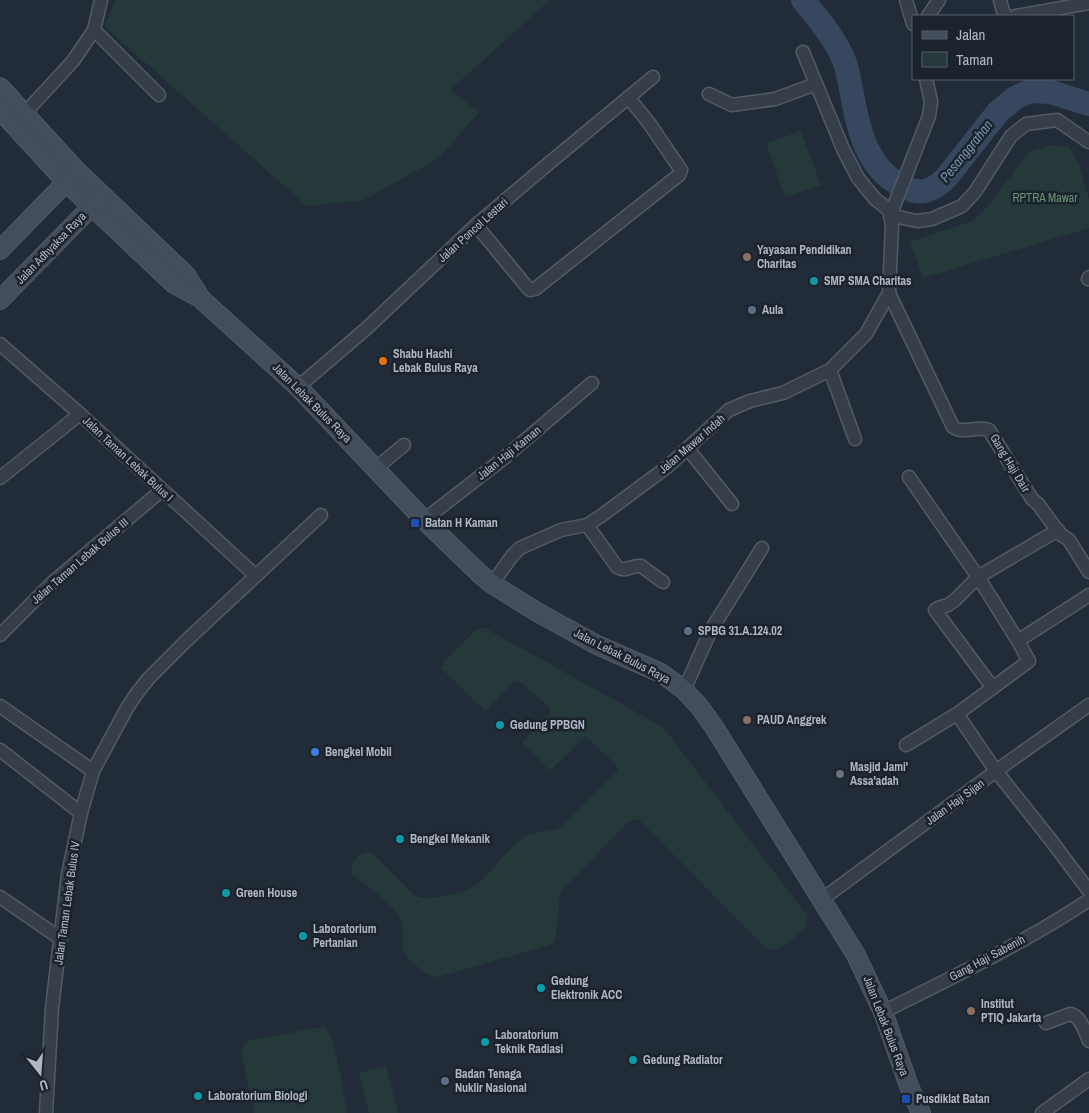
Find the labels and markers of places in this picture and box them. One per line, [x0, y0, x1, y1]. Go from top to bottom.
place label: Yayasan Pendidikan Charitas [757, 242, 852, 272]
marker: Yayasan Pendidikan Charitas [741, 251, 753, 263]
place label: SMP SMA Charitas [824, 273, 912, 289]
marker: SMP SMA Charitas [808, 275, 820, 287]
place label: Aula [762, 302, 784, 318]
marker: Aula [746, 304, 758, 316]
place label: Shabu Hachi Lebak Bulus Raya [393, 346, 478, 376]
marker: Shabu Hachi Lebak Bulus Raya [377, 355, 389, 367]
place label: Batan H Kaman [425, 515, 498, 531]
marker: Batan H Kaman [409, 517, 421, 529]
place label: SPBG 31.A.124.02 [698, 623, 783, 639]
marker: SPBG 31.A.124.02 [682, 625, 694, 637]
place label: PAUD Anggrek [757, 712, 827, 728]
marker: PAUD Anggrek [741, 714, 753, 726]
place label: Gedung PPBGN [510, 717, 585, 733]
marker: Gedung PPBGN [494, 719, 506, 731]
place label: Bengkel Mobil [325, 744, 392, 760]
marker: Bengkel Mobil [309, 746, 321, 758]
place label: Masjid Jami' Assa'adah [850, 759, 908, 789]
marker: Masjid Jami' Assa'adah [834, 768, 846, 780]
place label: Bengkel Mekanik [410, 831, 490, 847]
marker: Bengkel Mekanik [394, 833, 406, 845]
place label: Green House [236, 885, 298, 901]
marker: Green House [220, 887, 232, 899]
place label: Laboratorium Pertanian [313, 921, 377, 951]
marker: Laboratorium Pertanian [297, 930, 309, 942]
place label: Gedung Elektronik ACC [551, 973, 622, 1003]
marker: Gedung Elektronik ACC [535, 982, 547, 994]
place label: Institut PTIQ Jakarta [981, 996, 1042, 1026]
marker: Institut PTIQ Jakarta [965, 1005, 977, 1017]
place label: Laboratorium Teknik Radiasi [495, 1027, 563, 1057]
marker: Laboratorium Teknik Radiasi [479, 1036, 491, 1048]
place label: Gedung Radiator [643, 1052, 723, 1068]
marker: Gedung Radiator [627, 1054, 639, 1066]
place label: Badan Tenaga Nuklir Nasional [455, 1066, 527, 1096]
marker: Badan Tenaga Nuklir Nasional [439, 1075, 451, 1087]
place label: Laboratorium Biologi [208, 1088, 308, 1104]
marker: Laboratorium Biologi [192, 1090, 204, 1102]
place label: Pusdiklat Batan [916, 1091, 990, 1107]
marker: Pusdiklat Batan [900, 1093, 912, 1105]

